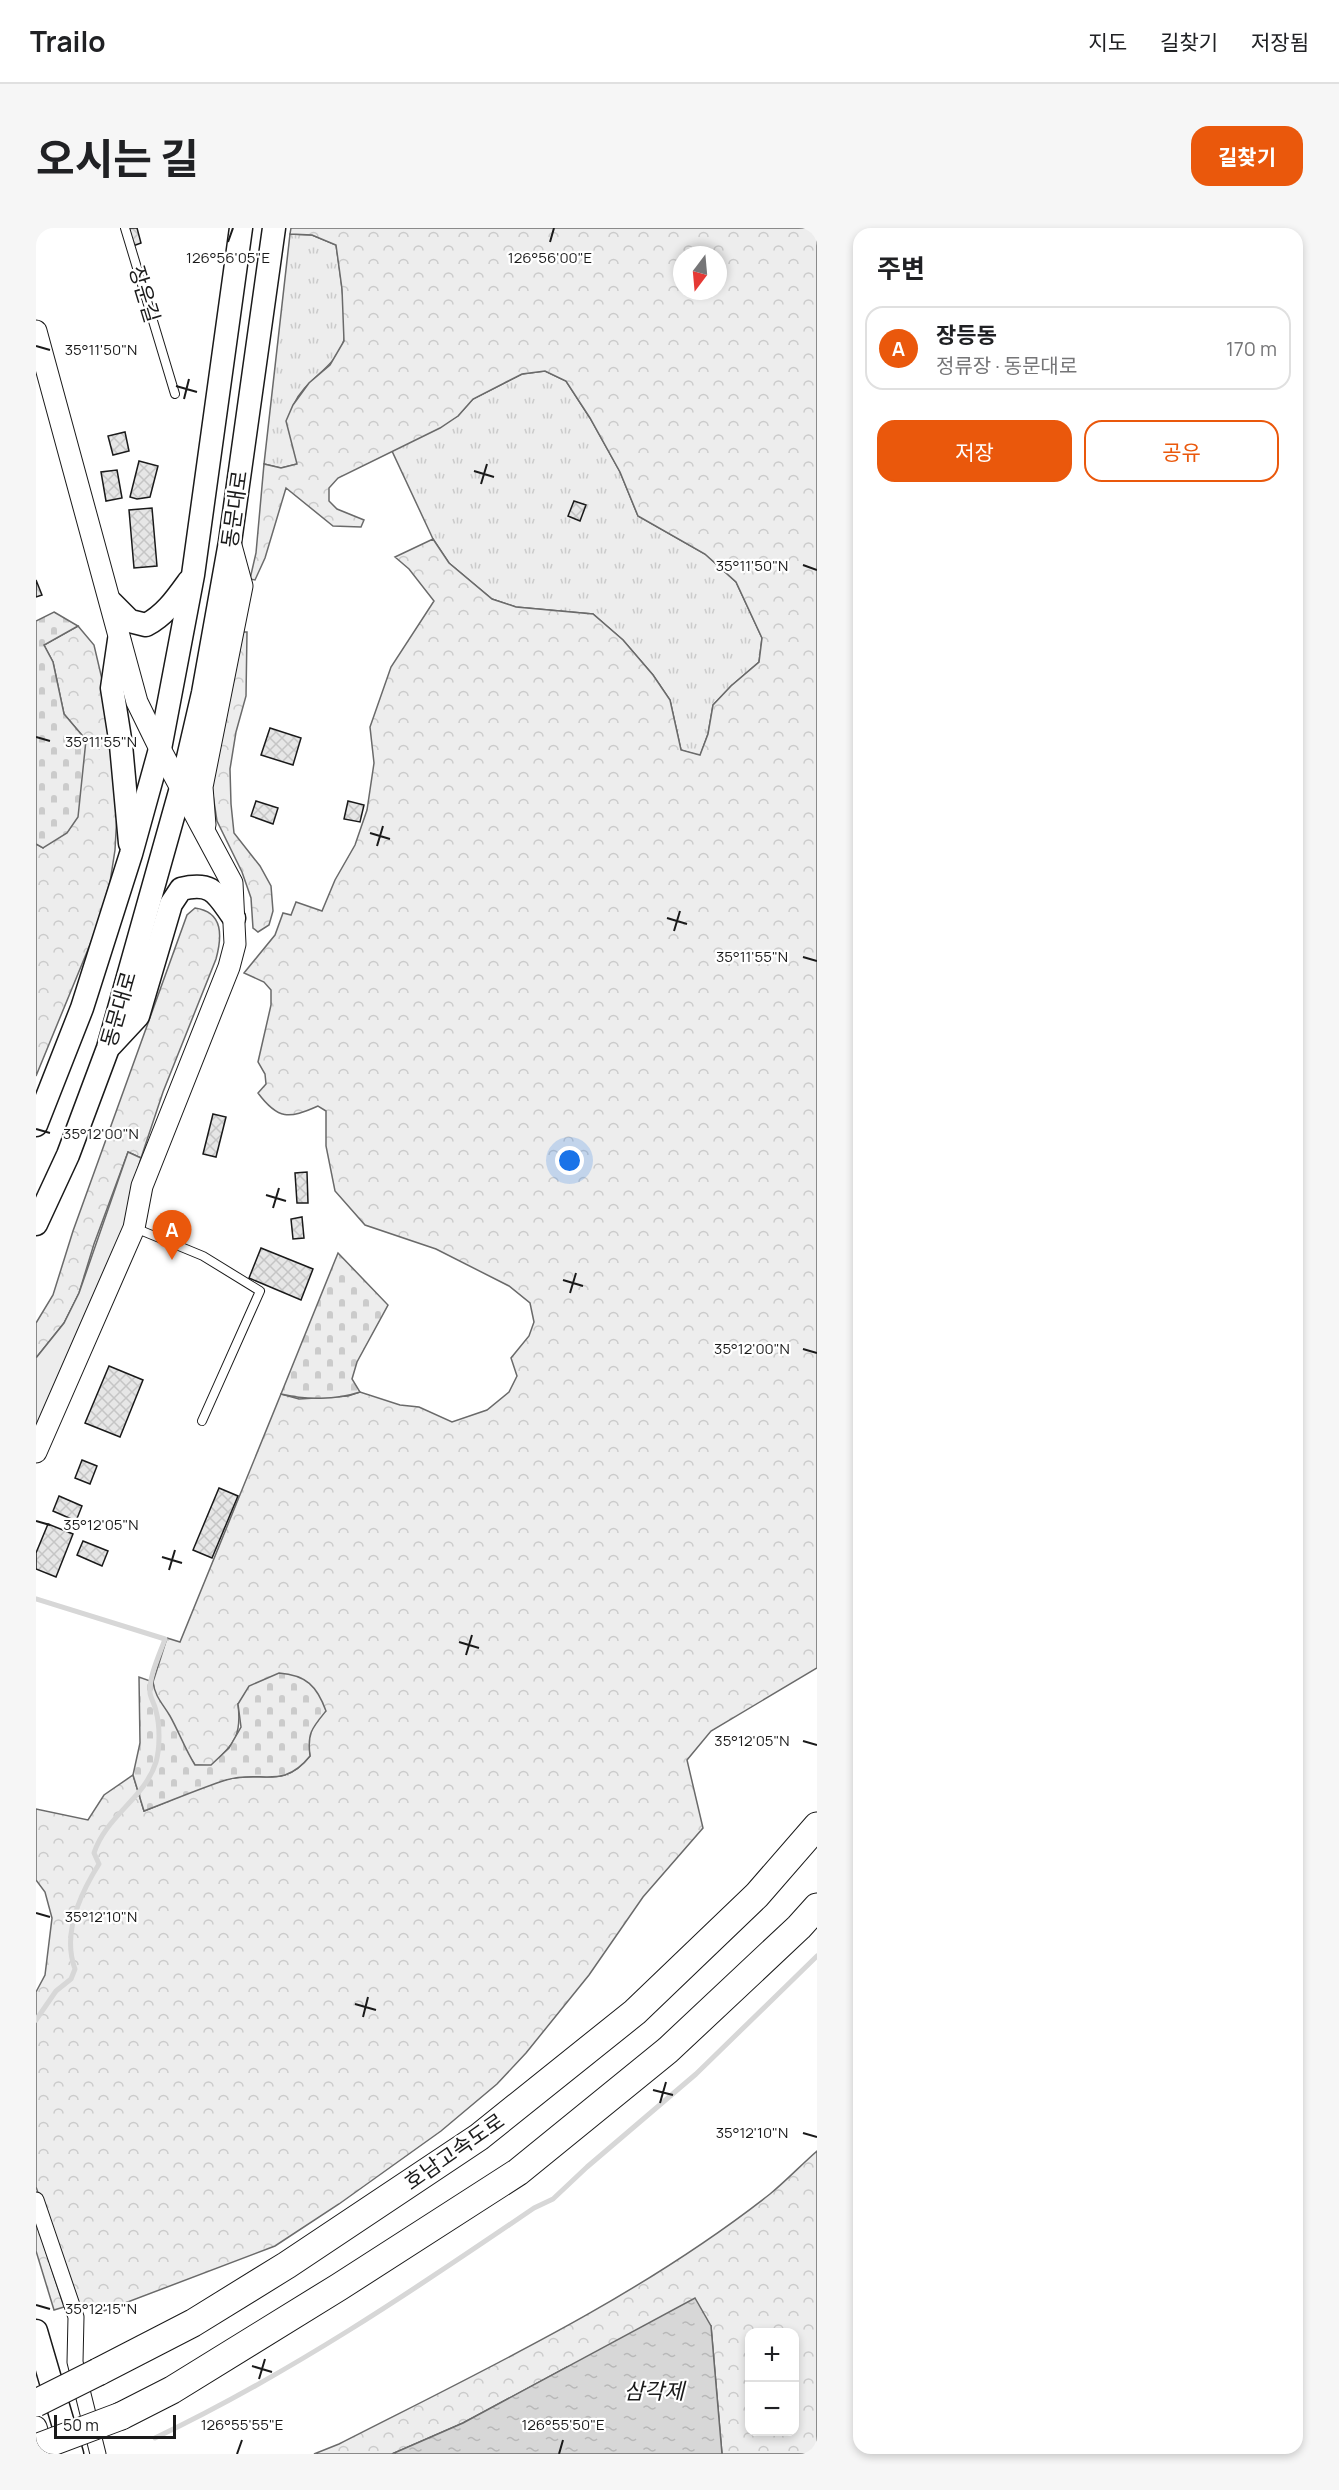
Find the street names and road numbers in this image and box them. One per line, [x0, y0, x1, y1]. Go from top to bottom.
street label: 장운길 [123, 262, 167, 326]
street label: 동문대로 [215, 469, 253, 549]
street label: 동문대로 [94, 968, 142, 1050]
street label: 호남고속도로 [398, 2106, 510, 2196]

